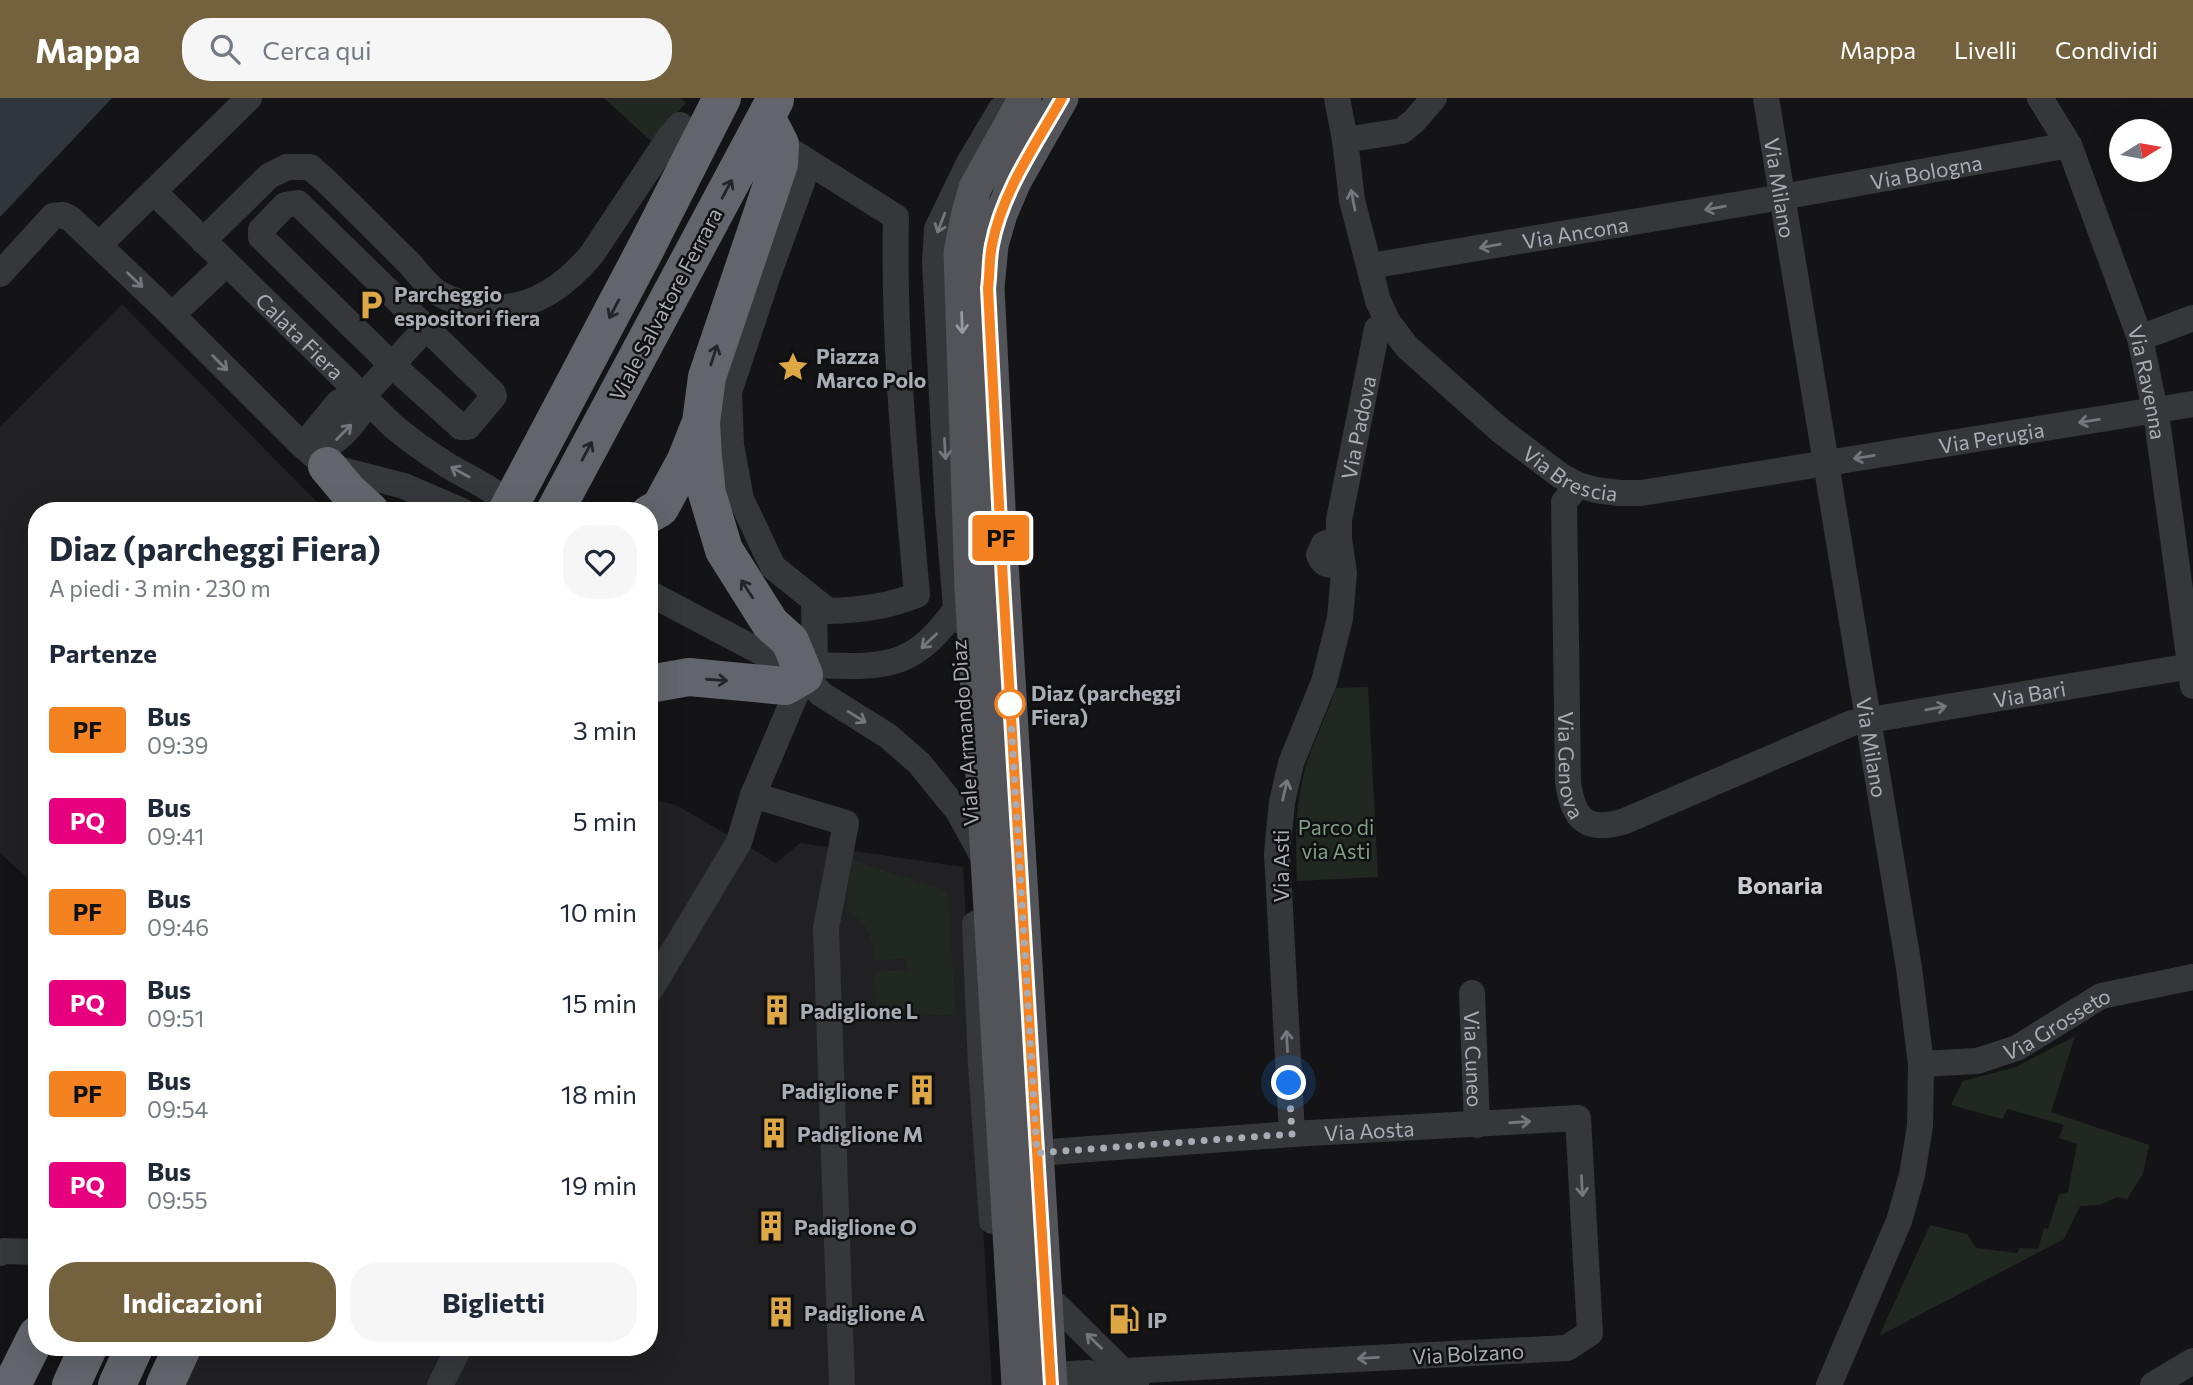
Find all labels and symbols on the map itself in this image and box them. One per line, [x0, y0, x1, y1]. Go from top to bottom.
north arrow [2109, 119, 2172, 182]
street label: Via Milano [1760, 136, 1801, 240]
street label: Via Bologna [1868, 149, 1984, 193]
one-way arrow [720, 180, 734, 200]
one-way arrow [1346, 189, 1359, 212]
one-way arrow [1704, 202, 1726, 215]
street label: Viale Salvatore Ferrara [604, 203, 726, 405]
street label: Via Ancona [1520, 210, 1630, 253]
one-way arrow [934, 212, 946, 233]
one-way arrow [1479, 240, 1502, 253]
one-way arrow [127, 271, 144, 288]
place label: Parcheggio espositori fiera [394, 281, 540, 330]
street label: Calata Fiera [251, 287, 350, 384]
parking icon: Parcheggio espositori fiera [354, 288, 388, 322]
one-way arrow [607, 298, 621, 318]
one-way arrow [955, 311, 968, 334]
street label: Via Ravenna [2124, 322, 2172, 441]
place label: Piazza Marco Polo [816, 343, 926, 392]
one-way arrow [709, 344, 722, 366]
place icon: Piazza Marco Polo [776, 350, 810, 384]
one-way arrow [211, 354, 228, 371]
street label: Via Padova [1335, 374, 1380, 481]
one-way arrow [2078, 415, 2100, 428]
street label: Via Perugia [1937, 416, 2046, 457]
one-way arrow [336, 424, 353, 441]
one-way arrow [939, 438, 952, 460]
street label: Via Brescia [1518, 439, 1619, 505]
one-way arrow [581, 441, 594, 462]
one-way arrow [1853, 451, 1876, 464]
one-way arrow [450, 465, 471, 478]
line badge: PF [970, 515, 1032, 561]
one-way arrow [740, 579, 754, 599]
one-way arrow [921, 632, 938, 649]
street label: Viale Armando Diaz [945, 639, 983, 827]
one-way arrow [705, 673, 728, 686]
street label: Via Bari [1991, 675, 2068, 712]
place label: Diaz (parcheggi Fiera) [1031, 680, 1181, 729]
marker: Diaz (parcheggi Fiera) [995, 689, 1025, 719]
street label: Via Milano [1852, 695, 1893, 799]
one-way arrow [1924, 701, 1947, 714]
one-way arrow [847, 710, 867, 724]
street label: Via Genova [1554, 711, 1590, 823]
one-way arrow [1279, 779, 1292, 802]
park label: Parco di via Asti [1298, 814, 1374, 863]
street label: Via Asti [1268, 830, 1293, 902]
district label: Bonaria [1737, 870, 1823, 899]
street label: Via Grosseto [2000, 982, 2112, 1064]
building icon: Padiglione L [760, 993, 794, 1027]
place label: Padiglione L [800, 998, 918, 1023]
street label: Via Cuneo [1460, 1010, 1489, 1108]
one-way arrow [1280, 1030, 1293, 1053]
your location [1271, 1065, 1306, 1100]
building icon: Padiglione F [905, 1073, 939, 1107]
place label: Padiglione F [781, 1078, 899, 1103]
street label: Via Aosta [1323, 1115, 1415, 1145]
one-way arrow [1508, 1115, 1531, 1128]
building icon: Padiglione M [757, 1116, 791, 1150]
place label: Padiglione M [797, 1121, 923, 1146]
one-way arrow [1576, 1174, 1589, 1197]
building icon: Padiglione O [754, 1209, 788, 1243]
place label: Padiglione O [794, 1214, 917, 1239]
building icon: Padiglione A [764, 1295, 798, 1329]
place label: Padiglione A [804, 1300, 925, 1325]
fuel station icon: IP [1107, 1302, 1141, 1336]
place label: IP [1147, 1307, 1167, 1332]
one-way arrow [1086, 1332, 1103, 1349]
street label: Via Bolzano [1411, 1338, 1525, 1368]
one-way arrow [1357, 1352, 1380, 1365]

